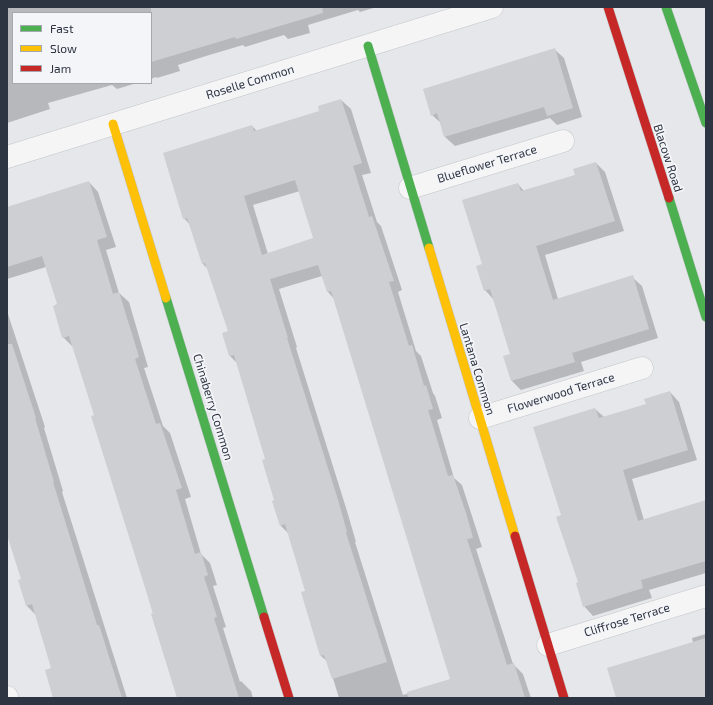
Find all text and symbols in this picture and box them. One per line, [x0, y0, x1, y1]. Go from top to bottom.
legend [12, 12, 152, 84]
text: Fast [50, 21, 73, 35]
text: Slow [50, 41, 77, 55]
text: Jam [50, 61, 71, 75]
street label: Roselle Common [204, 62, 296, 102]
street label: Blacow Road [650, 122, 686, 194]
street label: Blueflower Terrace [435, 142, 539, 186]
street label: Lantana Common [456, 321, 498, 417]
street label: Chinaberry Common [190, 352, 236, 462]
street label: Flowerwood Terrace [506, 370, 616, 416]
street label: Cliffrose Terrace [582, 600, 672, 640]

